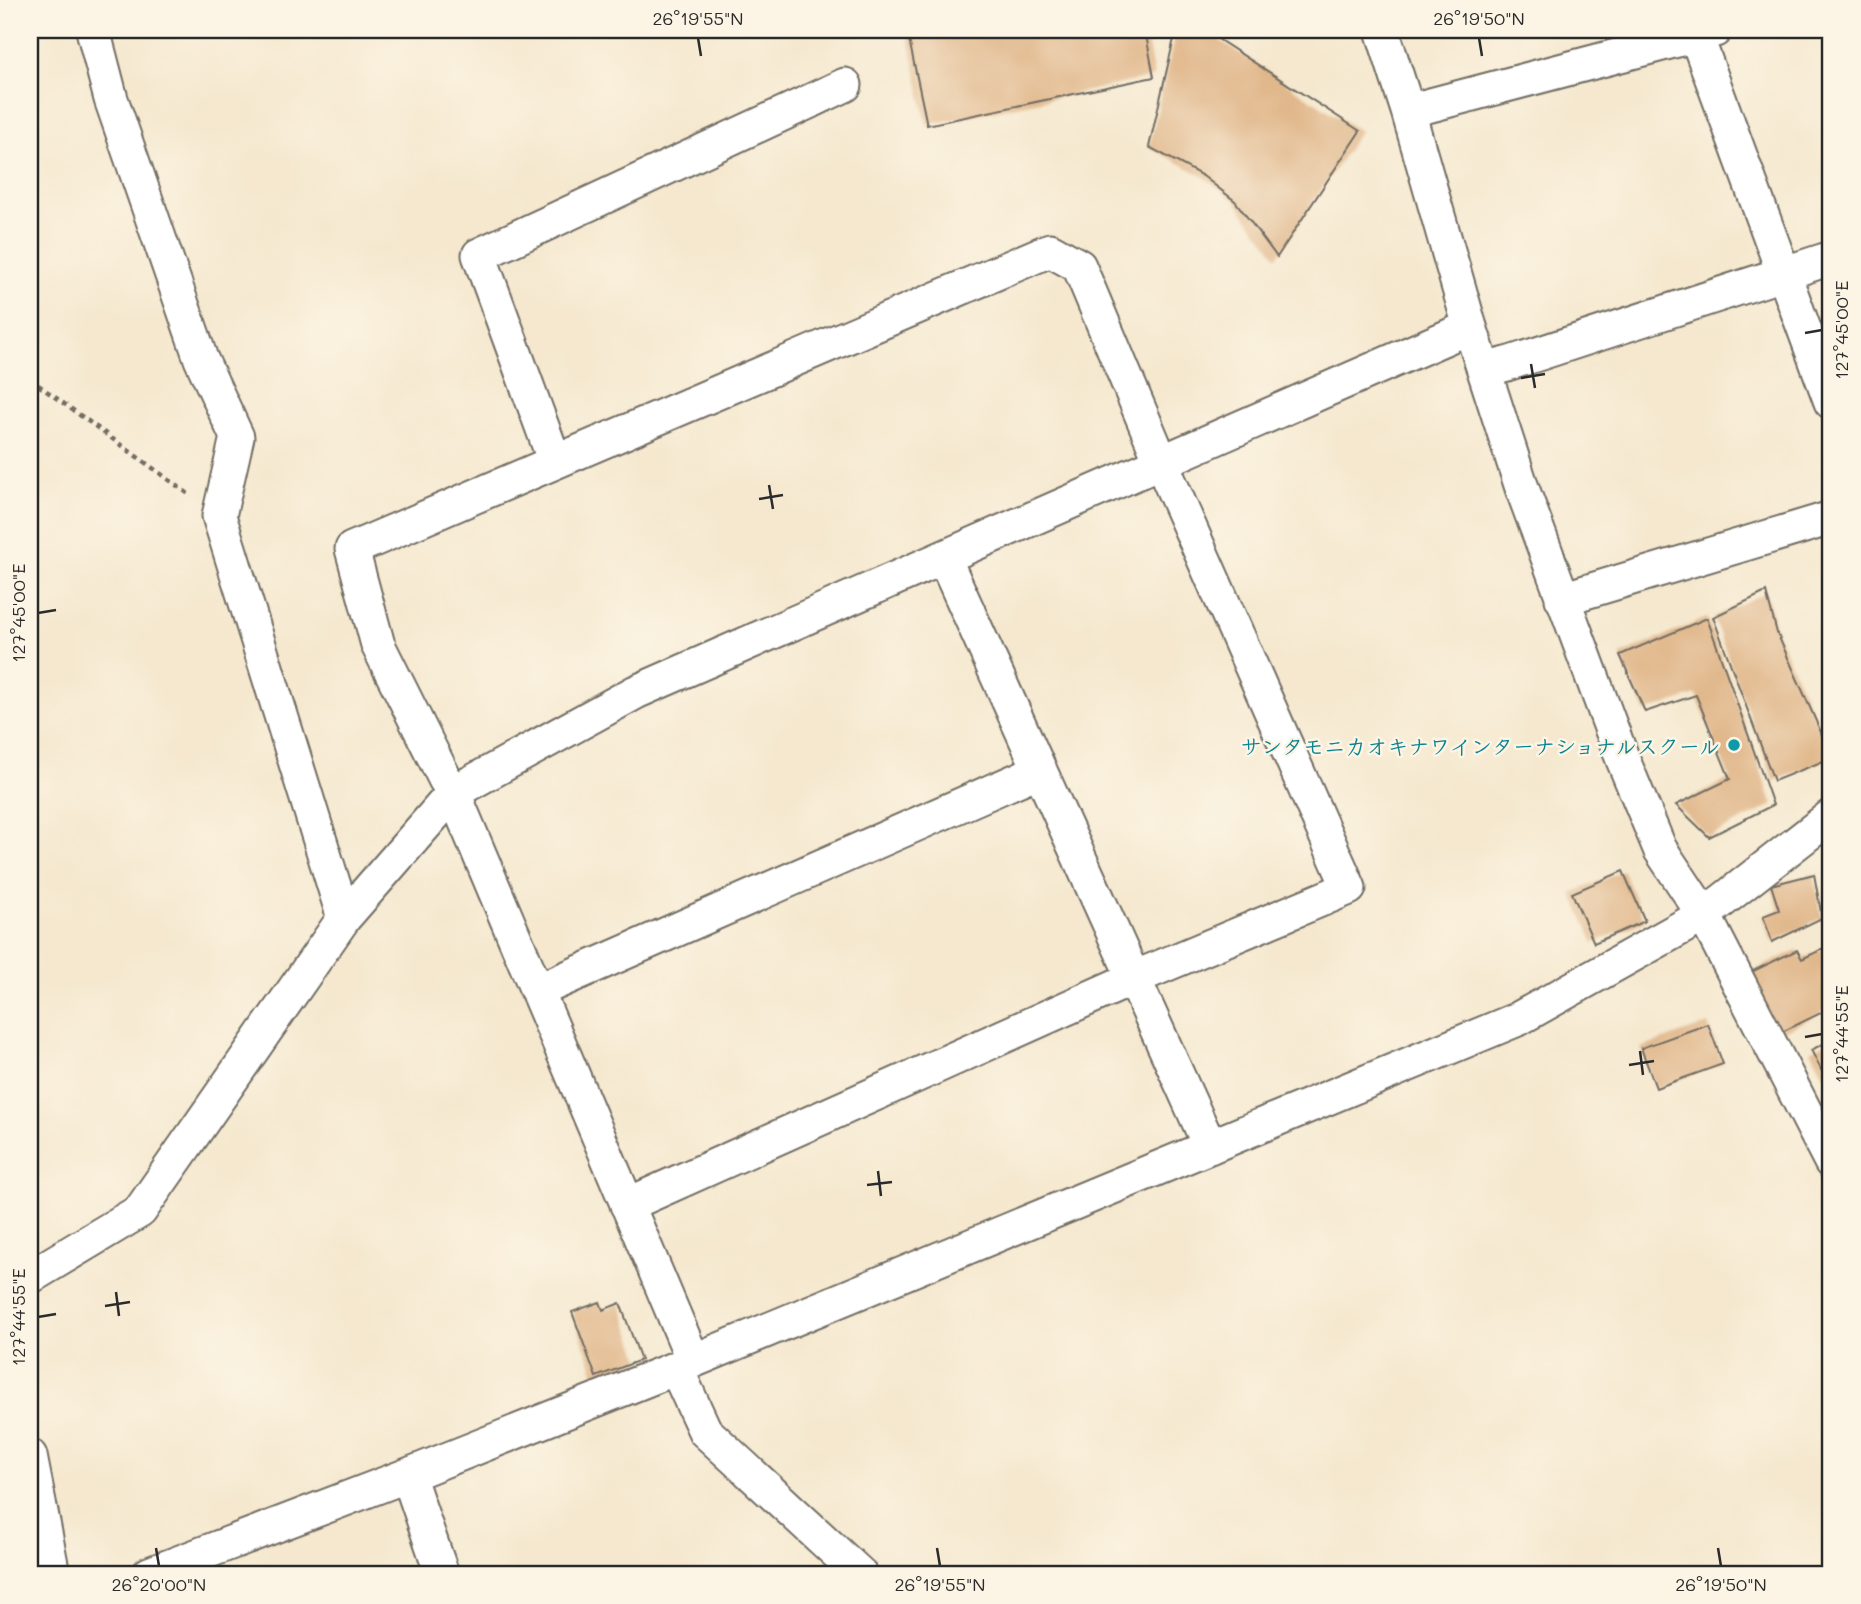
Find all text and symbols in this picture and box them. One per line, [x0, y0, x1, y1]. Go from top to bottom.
text: 26°19'55"N [652, 6, 744, 30]
text: 26°19'50"N [1433, 6, 1525, 30]
text: 127°45'00"E [1829, 281, 1853, 379]
text: 127°45'00"E [6, 564, 30, 662]
place label: サンタモニカオキナワインターナショナルスクール [1240, 732, 1720, 759]
marker: サンタモニカオキナワインターナショナルスクール [1726, 737, 1742, 753]
text: 127°44'55"E [1829, 985, 1853, 1083]
text: 127°44'55"E [6, 1268, 30, 1366]
text: 26°20'00"N [112, 1572, 206, 1596]
text: 26°19'55"N [894, 1572, 986, 1596]
text: 26°19'50"N [1675, 1572, 1767, 1596]

